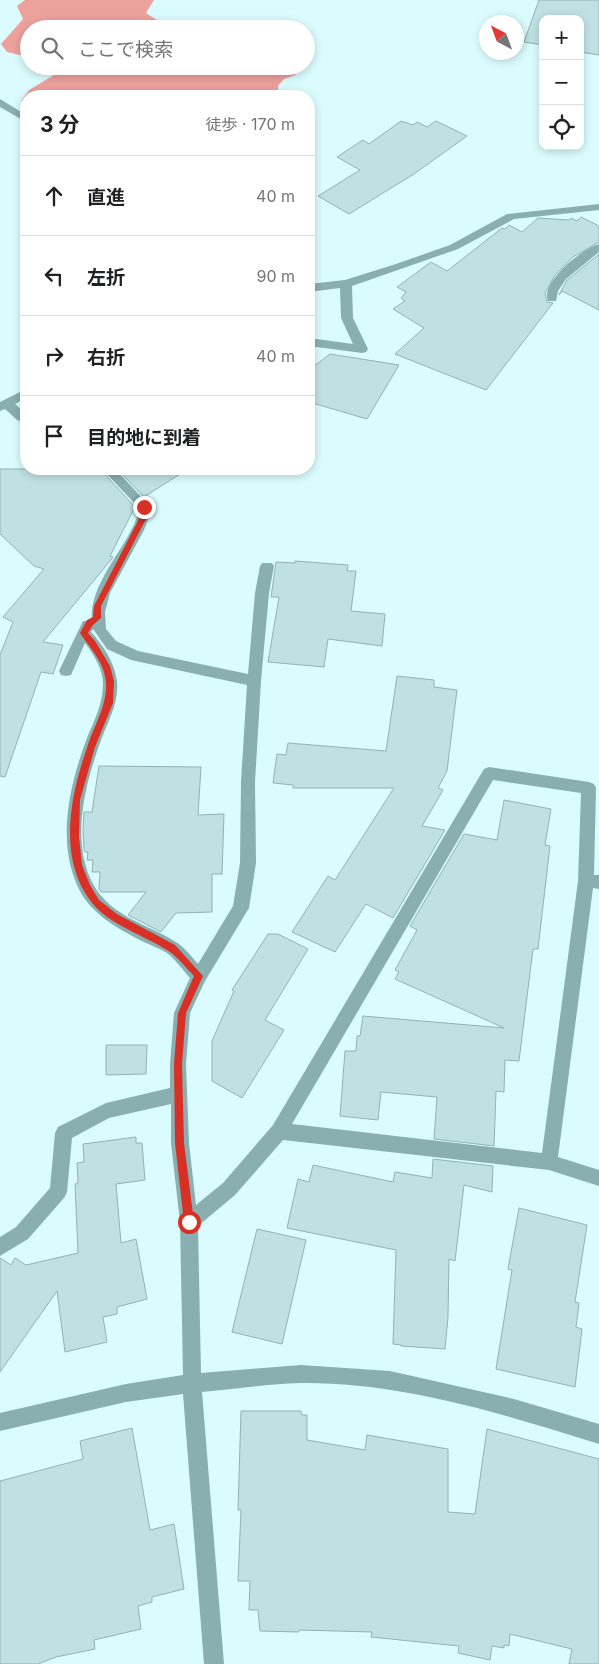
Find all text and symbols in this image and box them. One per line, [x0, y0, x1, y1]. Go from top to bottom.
north arrow [479, 15, 524, 60]
map controls [539, 15, 584, 150]
button: + [539, 15, 584, 60]
search box [20, 20, 315, 75]
icon: search [38, 34, 66, 62]
text: ここで検索 [78, 38, 173, 61]
button: − [539, 60, 584, 105]
button: locate [539, 105, 584, 150]
text: 3 分 [40, 112, 80, 137]
text: 徒歩 · 170 m [205, 114, 295, 134]
icon: ahead [40, 182, 68, 210]
text: 直進 [87, 186, 125, 209]
text: 40 m [256, 186, 295, 206]
icon: left [40, 262, 68, 290]
text: 左折 [87, 266, 125, 289]
text: 90 m [256, 266, 295, 286]
icon: right [40, 342, 68, 370]
text: 右折 [87, 346, 125, 369]
text: 40 m [256, 346, 295, 366]
icon: arrive [40, 422, 68, 450]
text: 目的地に到着 [87, 426, 201, 449]
route end [133, 496, 156, 519]
route start [178, 1211, 201, 1234]

